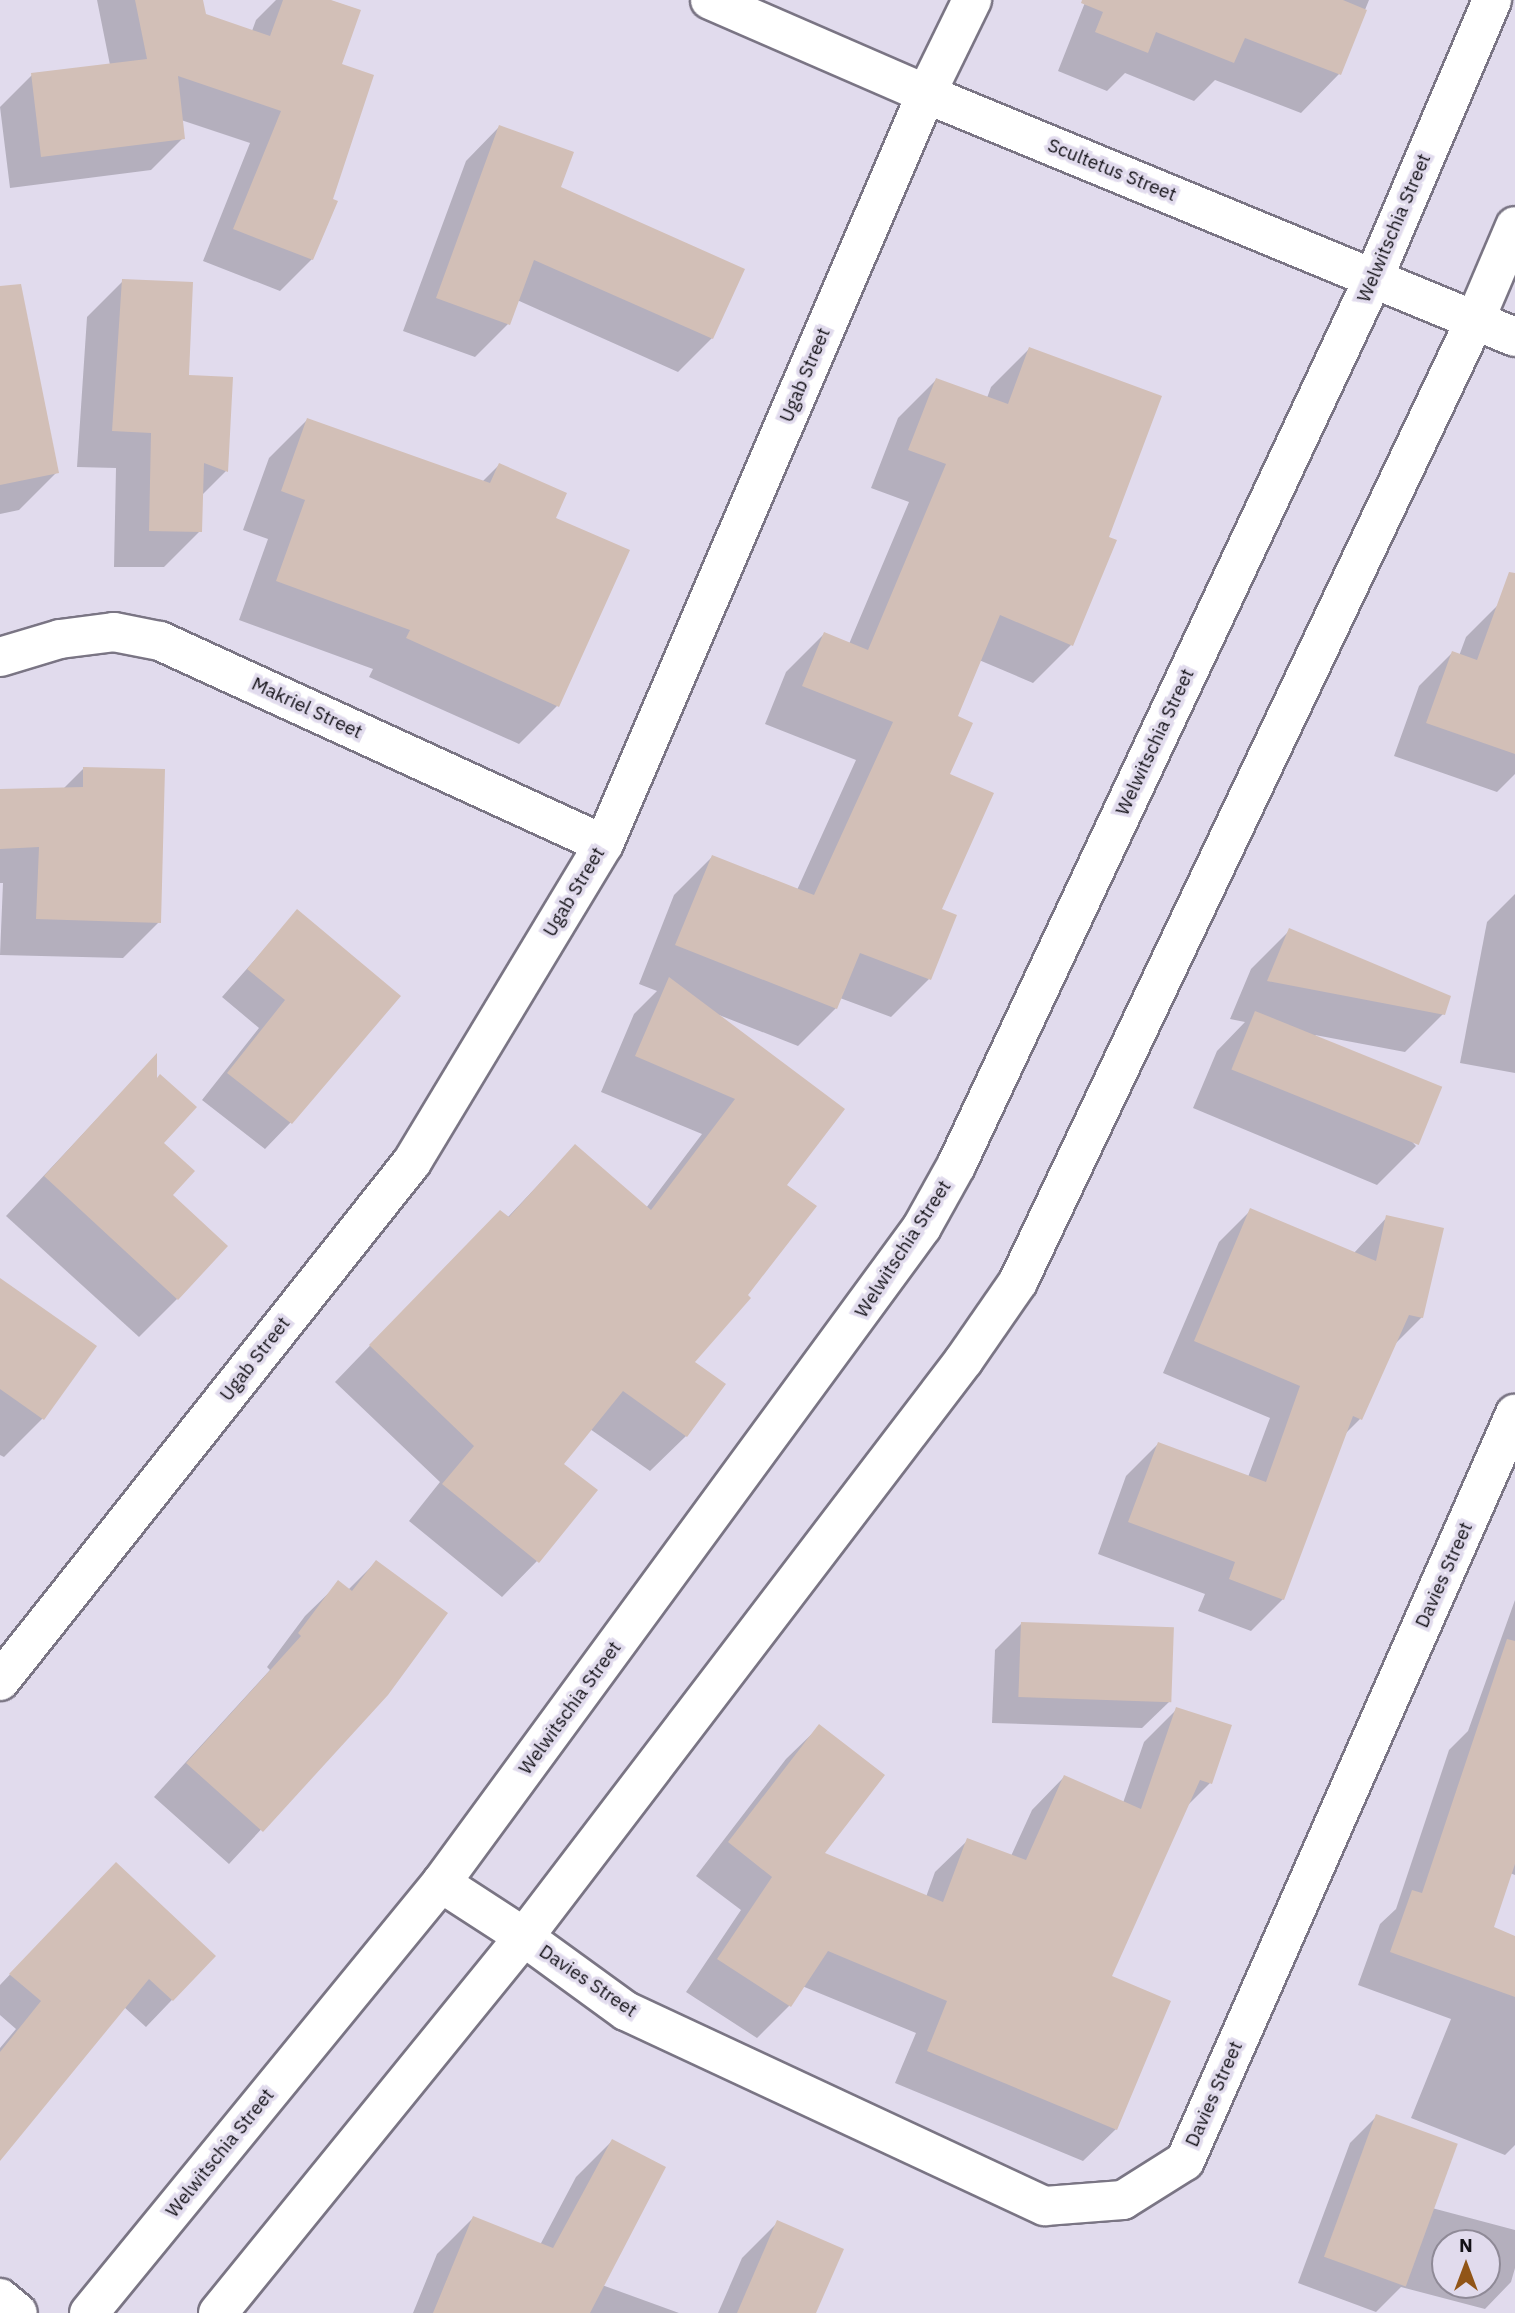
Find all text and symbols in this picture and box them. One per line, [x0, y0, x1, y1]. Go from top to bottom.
street label: Scultetus Street [1044, 134, 1180, 206]
street label: Welwitschia Street [1352, 150, 1436, 306]
street label: Ugab Street [775, 324, 835, 426]
street label: Welwitschia Street [1111, 665, 1199, 819]
street label: Makriel Street [248, 672, 366, 744]
street label: Ugab Street [538, 843, 610, 941]
street label: Welwitschia Street [850, 1176, 956, 1322]
street label: Ugab Street [215, 1312, 295, 1406]
street label: Davies Street [1411, 1519, 1477, 1631]
street label: Welwitschia Street [514, 1637, 626, 1779]
street label: Davies Street [535, 1940, 641, 2022]
street label: Davies Street [1181, 2038, 1247, 2150]
street label: Welwitschia Street [161, 2084, 279, 2222]
north arrow [1431, 2229, 1501, 2299]
text: N [1459, 2233, 1473, 2257]

